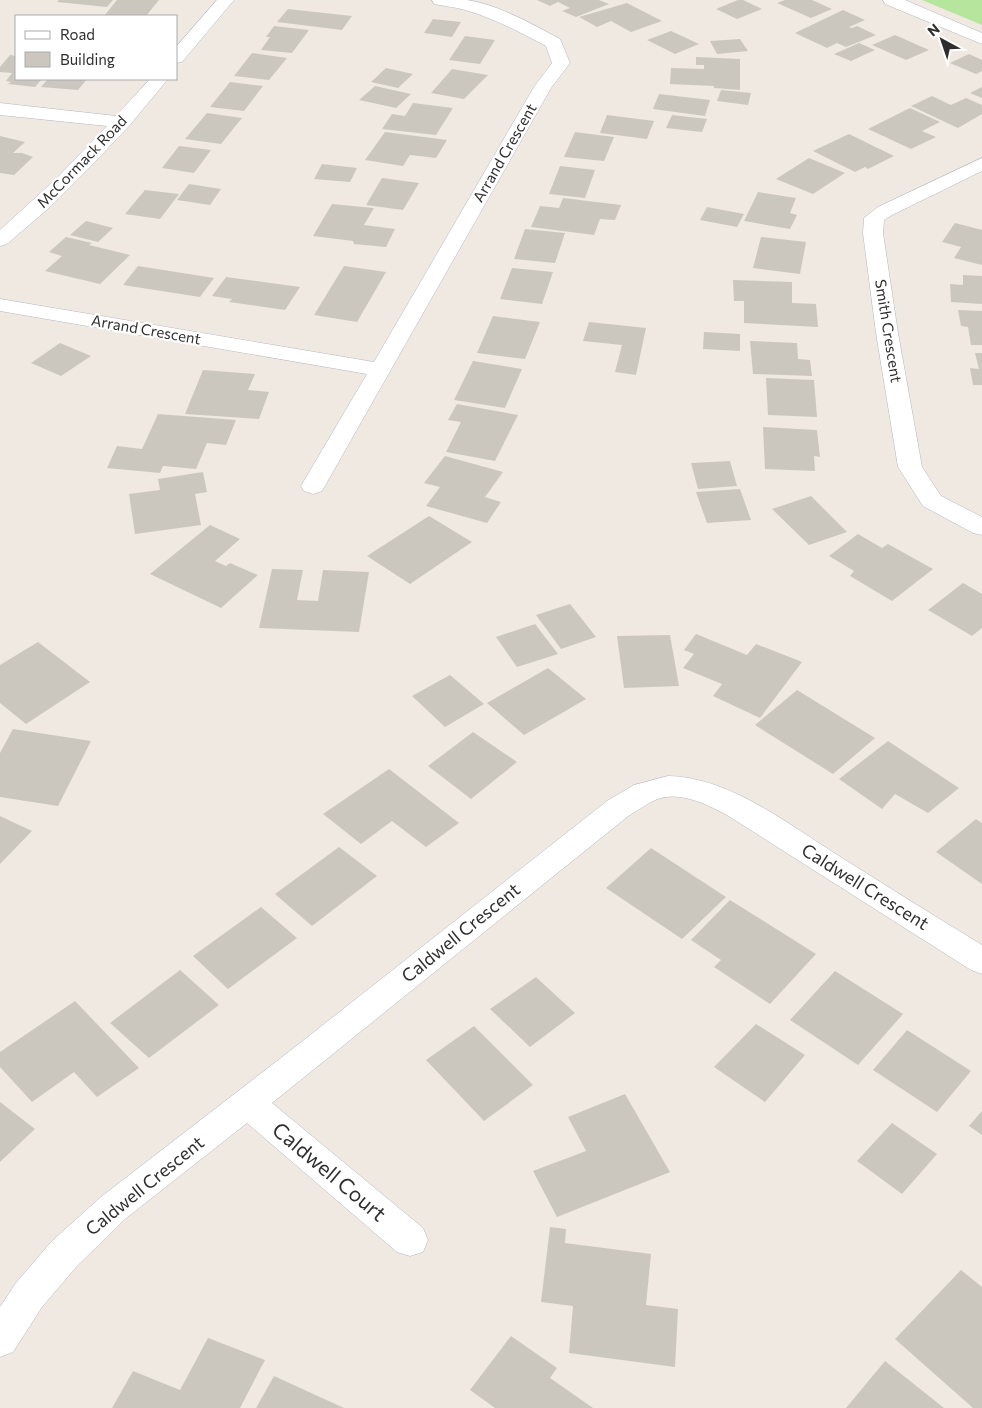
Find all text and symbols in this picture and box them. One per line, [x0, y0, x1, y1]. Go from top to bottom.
legend [15, 15, 178, 80]
north arrow [917, 15, 967, 65]
text: N [924, 20, 943, 40]
text: Road [60, 25, 95, 43]
text: Building [60, 50, 115, 68]
street label: Arrand Crescent [469, 100, 540, 205]
street label: McCormack Road [33, 111, 130, 211]
street label: Smith Crescent [872, 278, 906, 384]
street label: Arrand Crescent [90, 311, 202, 348]
street label: Caldwell Crescent [798, 838, 933, 934]
street label: Caldwell Crescent [397, 878, 524, 987]
street label: Caldwell Court [268, 1116, 392, 1226]
street label: Caldwell Crescent [81, 1131, 208, 1240]

